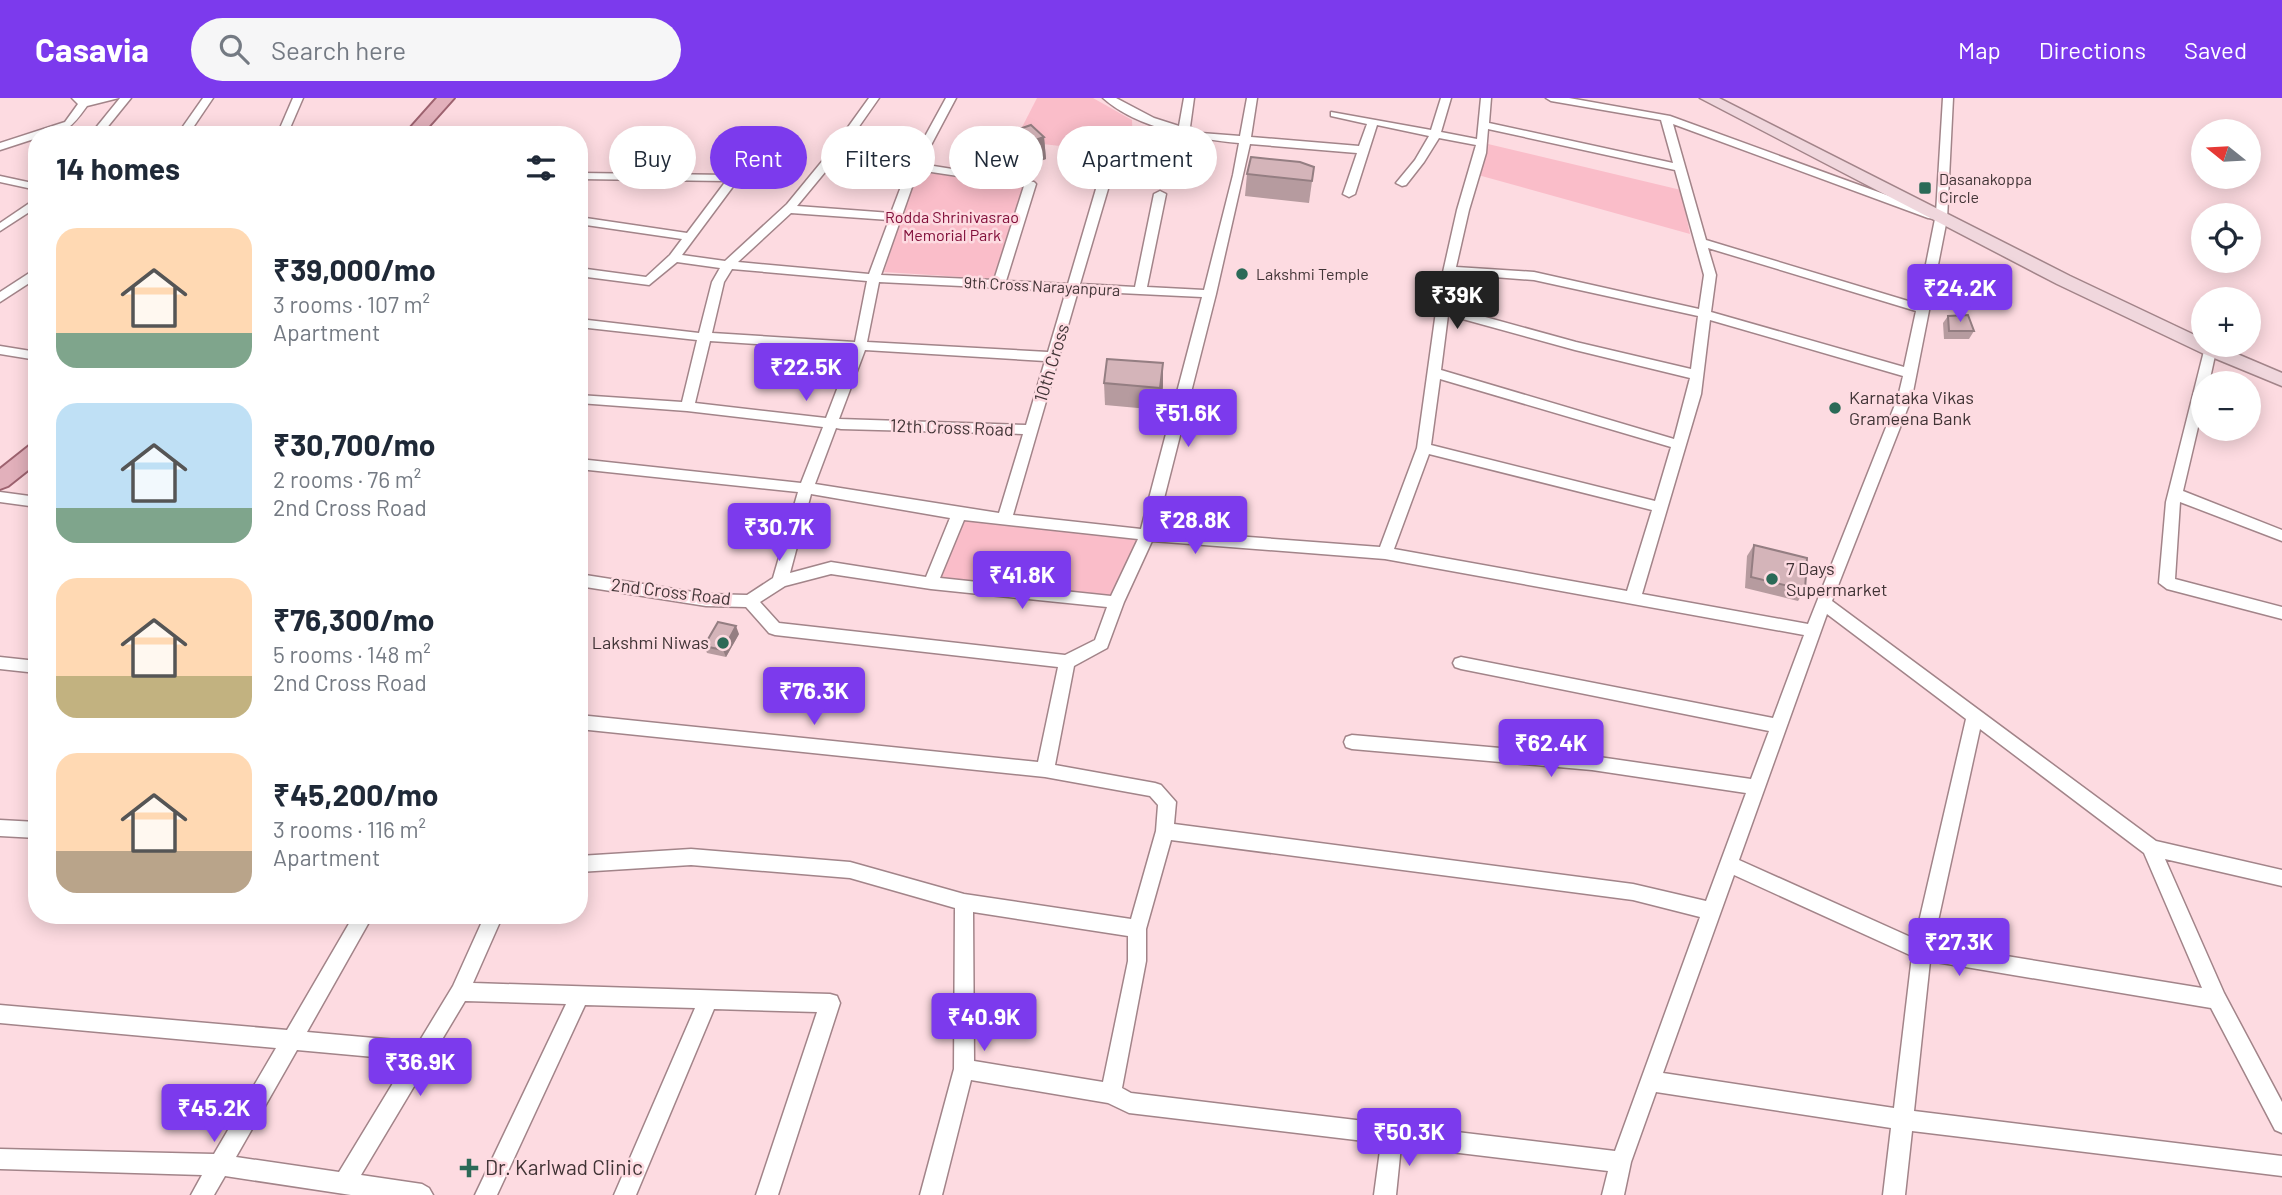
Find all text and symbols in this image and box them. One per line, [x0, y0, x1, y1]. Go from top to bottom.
search box [191, 18, 681, 81]
text: Casavia [35, 29, 149, 69]
icon: search [215, 30, 253, 68]
text: Search here [271, 34, 406, 65]
text: Map [1958, 35, 2001, 64]
text: Directions [2039, 35, 2146, 64]
text: Saved [2184, 35, 2247, 64]
north arrow [2191, 119, 2261, 189]
map controls [2191, 119, 2261, 441]
chip: Buy [609, 126, 696, 189]
chip: Rent [710, 126, 807, 189]
chip: Filters [821, 126, 935, 189]
chip: New [949, 126, 1043, 189]
chip: Apartment [1057, 126, 1217, 189]
icon: filters [522, 149, 560, 187]
text: 14 homes [56, 150, 180, 186]
place label: Dasanakoppa Circle [1939, 169, 2032, 206]
marker: Dasanakoppa Circle [1917, 180, 1933, 196]
button: locate [2191, 203, 2261, 273]
park label: Rodda Shrinivasrao Memorial Park [885, 207, 1019, 244]
text: ₹39,000/mo [273, 251, 436, 287]
icon: home [112, 256, 196, 340]
place label: Lakshmi Temple [1256, 264, 1369, 283]
pin: ₹24.2K [1903, 264, 2017, 324]
marker: Lakshmi Temple [1234, 266, 1250, 282]
street label: 9th Cross Narayanpura [963, 272, 1121, 299]
pin: ₹39K [1416, 272, 1498, 331]
text: ₹24.2K [1923, 273, 1997, 301]
text: ₹39K [1431, 280, 1483, 308]
button: + [2191, 287, 2261, 357]
text: 3 rooms · 107 m² [273, 290, 430, 318]
text: Apartment [273, 318, 380, 346]
street label: 10th Cross [1029, 321, 1073, 404]
pin: ₹22.5K [749, 344, 863, 403]
text: ₹22.5K [770, 352, 842, 380]
button: − [2191, 371, 2261, 441]
place label: Karnataka Vikas Grameena Bank [1849, 386, 1974, 429]
pin: ₹51.6K [1131, 390, 1245, 449]
text: ₹51.6K [1155, 398, 1221, 426]
marker: Karnataka Vikas Grameena Bank [1827, 400, 1843, 416]
street label: 12th Cross Road [890, 414, 1014, 440]
text: ₹30,700/mo [273, 426, 435, 462]
icon: home [112, 431, 196, 515]
text: 2 rooms · 76 m² [273, 465, 421, 493]
text: 2nd Cross Road [273, 493, 427, 521]
pin: ₹28.8K [1138, 496, 1252, 556]
pin: ₹30.7K [722, 504, 836, 563]
text: ₹28.8K [1159, 505, 1231, 533]
text: ₹30.7K [744, 512, 814, 540]
pin: ₹41.8K [965, 552, 1079, 611]
place label: 7 Days Supermarket [1786, 557, 1887, 600]
text: ₹41.8K [989, 560, 1055, 588]
marker: 7 Days Supermarket [1764, 571, 1780, 587]
street label: 2nd Cross Road [610, 573, 732, 609]
text: ₹76,300/mo [273, 601, 435, 637]
icon: home [112, 606, 196, 690]
place label: Lakshmi Niwas [592, 631, 709, 653]
marker: Lakshmi Niwas [715, 635, 731, 651]
text: 5 rooms · 148 m² [273, 640, 431, 668]
text: 2nd Cross Road [273, 668, 427, 696]
pin: ₹76.3K [757, 668, 871, 727]
text: ₹76.3K [779, 676, 849, 704]
pin: ₹62.4K [1494, 720, 1608, 779]
text: ₹62.4K [1515, 728, 1587, 756]
text: ₹45,200/mo [273, 776, 438, 812]
icon: home [112, 781, 196, 865]
text: 3 rooms · 116 m² [273, 815, 426, 843]
text: Apartment [273, 843, 380, 871]
pin: ₹27.3K [1902, 918, 2016, 978]
text: ₹27.3K [1925, 927, 1993, 955]
pin: ₹40.9K [927, 993, 1041, 1053]
text: ₹40.9K [947, 1002, 1021, 1030]
pin: ₹36.9K [363, 1038, 477, 1098]
text: ₹36.9K [385, 1047, 455, 1075]
pin: ₹45.2K [157, 1084, 271, 1144]
text: ₹45.2K [178, 1093, 250, 1121]
pin: ₹50.3K [1352, 1108, 1466, 1168]
text: ₹50.3K [1373, 1117, 1445, 1145]
place label: Dr. Karlwad Clinic [485, 1154, 643, 1179]
marker: Dr. Karlwad Clinic [459, 1158, 479, 1178]

